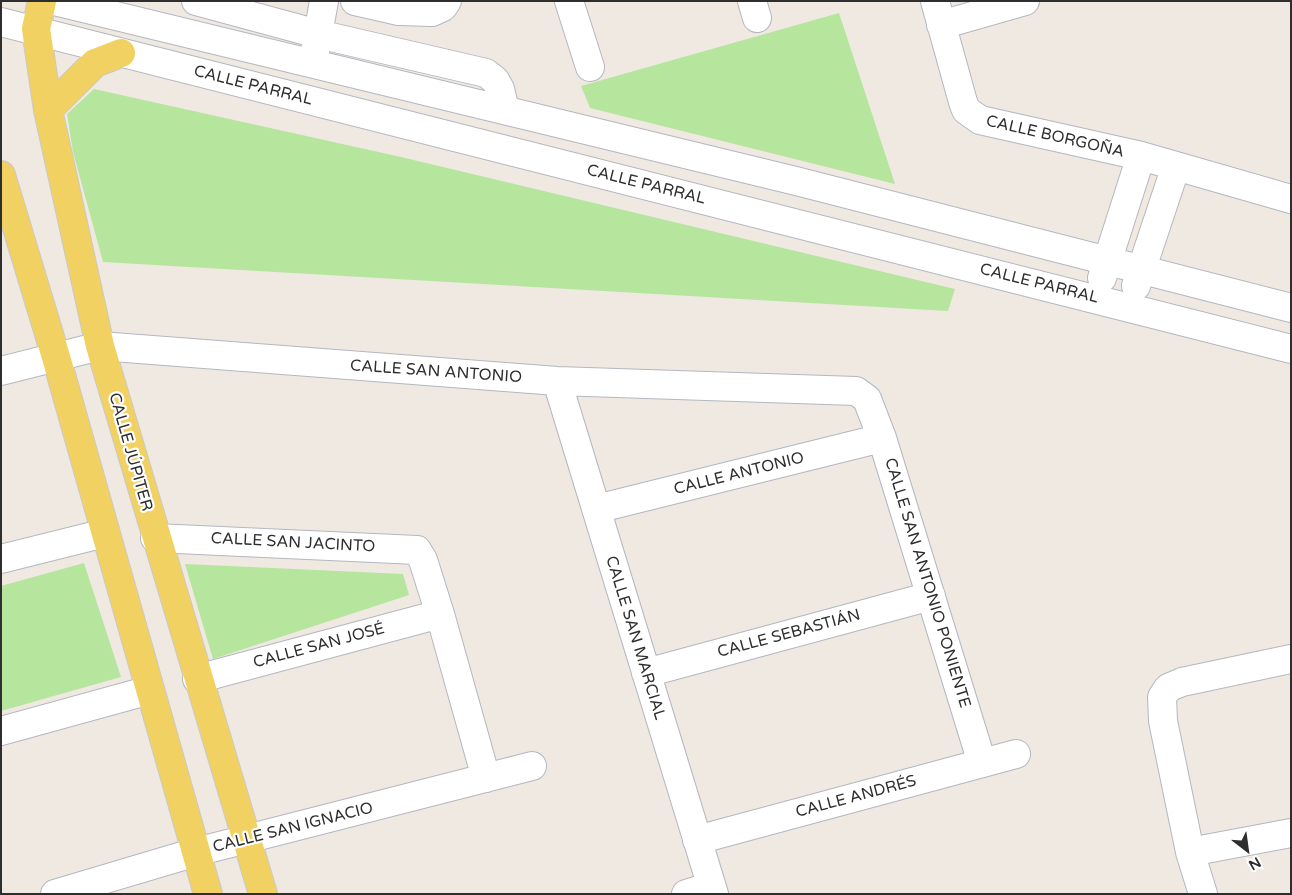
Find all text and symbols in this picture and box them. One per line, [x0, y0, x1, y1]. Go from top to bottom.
street label: CALLE PARRAL [192, 62, 314, 110]
street label: CALLE BORGOÑA [984, 112, 1126, 162]
street label: CALLE PARRAL [585, 161, 707, 209]
street label: CALLE PARRAL [978, 260, 1100, 308]
street label: CALLE SAN ANTONIO [349, 356, 523, 388]
street label: CALLE JÚPITER [104, 391, 156, 513]
street label: CALLE ANTONIO [672, 449, 806, 499]
street label: CALLE SAN ANTONIO PONIENTE [880, 456, 974, 710]
street label: CALLE SAN JACINTO [210, 529, 376, 557]
street label: CALLE SAN MARCIAL [601, 554, 669, 722]
street label: CALLE SEBASTIÁN [715, 606, 863, 662]
street label: CALLE SAN JOSÉ [251, 619, 387, 673]
street label: CALLE ANDRÉS [794, 772, 918, 822]
street label: CALLE SAN IGNACIO [211, 799, 375, 857]
north arrow [1222, 825, 1272, 875]
text: N [1246, 853, 1264, 874]

